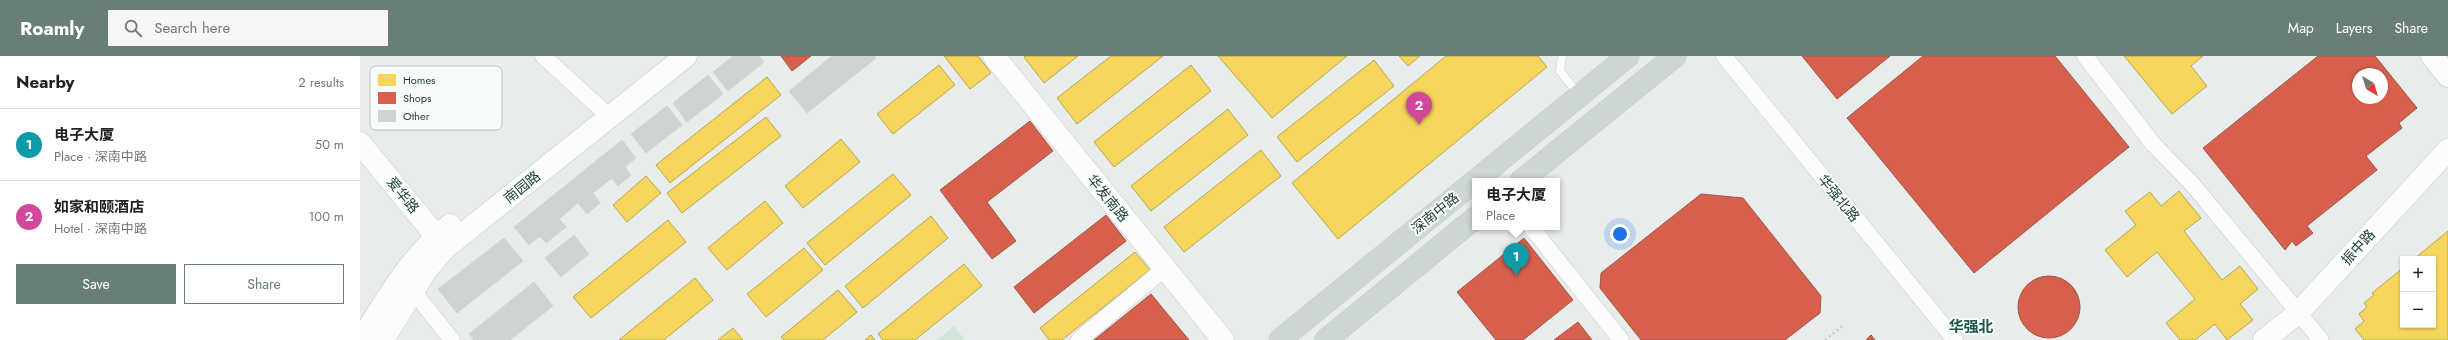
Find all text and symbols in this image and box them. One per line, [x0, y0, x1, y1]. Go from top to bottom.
search box [108, 10, 388, 46]
text: Roamly [20, 15, 84, 42]
icon: search [122, 17, 144, 39]
text: Search here [154, 17, 230, 39]
text: Map [2288, 18, 2314, 38]
text: Layers [2336, 18, 2372, 38]
text: Share [2394, 18, 2428, 38]
legend [370, 66, 502, 130]
north arrow [2352, 68, 2388, 104]
text: Nearby [16, 70, 74, 94]
text: Homes [403, 72, 436, 88]
text: 2 results [298, 73, 344, 92]
text: Shops [403, 90, 432, 106]
pin: 2 [1406, 92, 1432, 125]
text: Other [403, 108, 430, 124]
text: 电子大厦 [54, 124, 114, 146]
text: 1 [26, 135, 32, 154]
text: 50 m [315, 135, 344, 154]
text: Place · 深南中路 [54, 147, 147, 166]
street label: 南园路 [499, 166, 545, 208]
street label: 华发南路 [1083, 170, 1133, 226]
street label: 华强北路 [1814, 170, 1864, 226]
street label: 爱华路 [382, 172, 424, 218]
popup [1472, 178, 1560, 230]
text: 电子大厦 [1486, 184, 1546, 206]
street label: 深南中路 [1407, 188, 1463, 238]
text: 如家和颐酒店 [54, 196, 144, 218]
text: Place [1486, 206, 1515, 225]
text: 2 [25, 207, 33, 226]
text: 100 m [309, 207, 344, 226]
text: Hotel · 深南中路 [54, 219, 147, 238]
your location [1610, 224, 1630, 244]
street label: 振中路 [2337, 225, 2379, 269]
pin: 1 [1503, 243, 1529, 276]
map controls [2400, 256, 2436, 328]
button: + [2400, 256, 2436, 292]
button: Save [16, 264, 176, 304]
button: Share [184, 264, 344, 304]
button: − [2400, 292, 2436, 328]
district label: 华强北 [1948, 316, 1994, 338]

